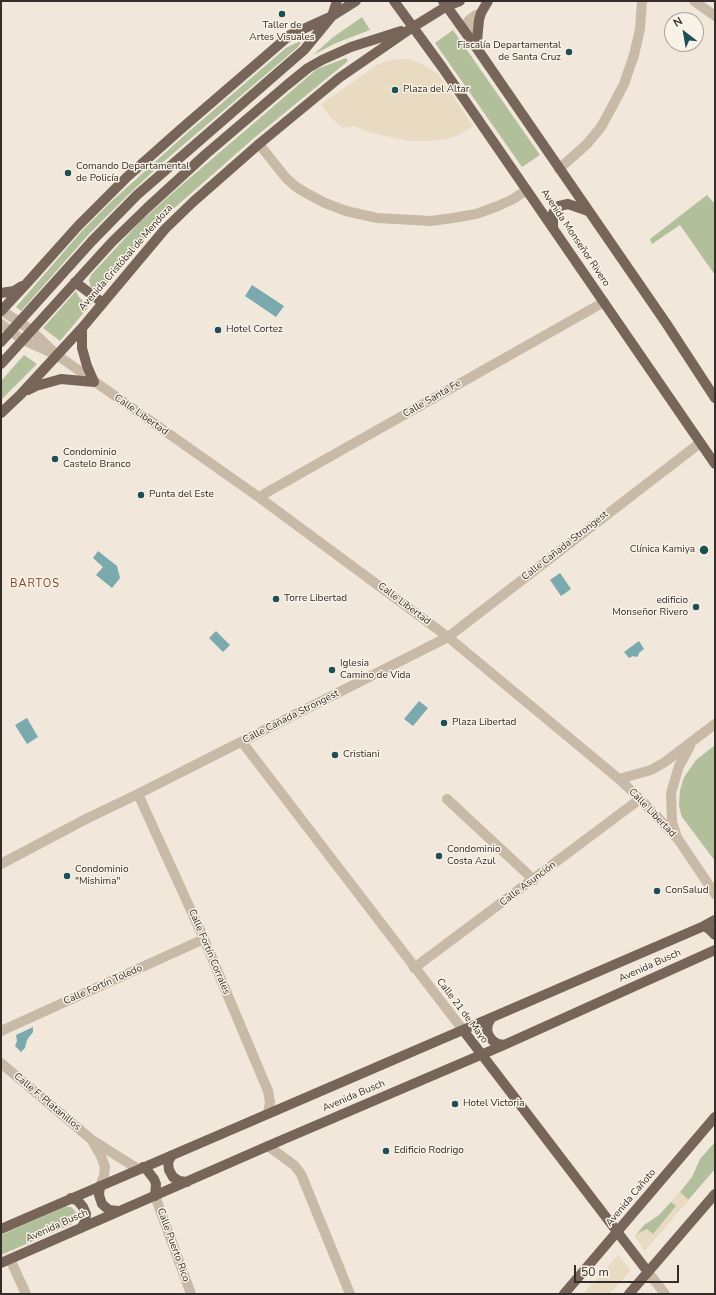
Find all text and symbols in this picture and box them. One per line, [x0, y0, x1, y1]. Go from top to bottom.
marker: Taller de Artes Visuales [277, 9, 287, 19]
north arrow [664, 12, 704, 52]
text: N [671, 14, 685, 31]
place label: Taller de Artes Visuales [249, 20, 315, 44]
place label: Fiscalía Departamental de Santa Cruz [458, 40, 561, 64]
marker: Fiscalía Departamental de Santa Cruz [564, 47, 574, 57]
place label: Plaza del Altar [403, 84, 469, 96]
marker: Plaza del Altar [390, 85, 400, 95]
place label: Comando Departamental de Policía [76, 161, 189, 184]
marker: Comando Departamental de Policía [63, 168, 73, 178]
street label: Avenida Monseñor Rivero [538, 187, 612, 289]
street label: Avenida Cristóbal de Mendoza [77, 202, 175, 314]
place label: Hotel Cortez [226, 324, 283, 336]
marker: Hotel Cortez [213, 325, 223, 335]
street label: Calle Santa Fe [401, 378, 463, 420]
street label: Calle Libertad [112, 392, 170, 438]
place label: Condominio Castelo Branco [63, 447, 131, 470]
marker: Condominio Castelo Branco [50, 454, 60, 464]
place label: Punta del Este [149, 489, 214, 501]
marker: Punta del Este [136, 490, 146, 500]
street label: Calle Cañada Strongest [520, 509, 610, 583]
place label: Clínica Kamiya [630, 544, 695, 556]
marker: Clínica Kamiya [698, 544, 710, 556]
district label: BARTOS [10, 577, 60, 591]
street label: Calle Libertad [375, 580, 433, 628]
place label: Torre Libertad [284, 593, 347, 605]
marker: Torre Libertad [271, 594, 281, 604]
place label: edificio Monseñor Rivero [612, 595, 688, 618]
marker: edificio Monseñor Rivero [691, 602, 701, 612]
place label: Iglesia Camino de Vida [340, 658, 411, 682]
marker: Iglesia Camino de Vida [327, 665, 337, 675]
street label: Calle Cañada Strongest [241, 688, 341, 746]
place label: Plaza Libertad [452, 717, 516, 729]
marker: Plaza Libertad [439, 718, 449, 728]
place label: Cristiani [343, 749, 380, 761]
marker: Cristiani [330, 750, 340, 760]
street label: Calle Libertad [626, 786, 678, 840]
place label: Condominio Costa Azul [447, 844, 500, 868]
marker: Condominio Costa Azul [434, 851, 444, 861]
street label: Calle Asunción [498, 859, 558, 909]
place label: Condominio "Mishima" [75, 864, 128, 888]
marker: Condominio "Mishima" [62, 871, 72, 881]
place label: ConSalud [665, 885, 708, 897]
marker: ConSalud [652, 886, 662, 896]
street label: Calle Fortín Corrales [186, 907, 232, 997]
street label: Avenida Busch [617, 947, 683, 985]
street label: Calle Fortín Toledo [62, 962, 144, 1008]
street label: Calle 21 de Mayo [434, 976, 490, 1046]
street label: Calle F. Platanillos [11, 1071, 83, 1133]
street label: Avenida Busch [321, 1077, 387, 1115]
place label: Hotel Victoria [463, 1098, 524, 1110]
marker: Hotel Victoria [450, 1099, 460, 1109]
place label: Edificio Rodrigo [394, 1145, 464, 1157]
marker: Edificio Rodrigo [381, 1146, 391, 1156]
street label: Avenida Cañoto [604, 1167, 658, 1229]
street label: Avenida Busch [24, 1207, 90, 1245]
street label: Calle Puerto Rico [154, 1207, 192, 1283]
scale bar [576, 1257, 681, 1283]
text: 50 m [581, 1264, 609, 1280]

